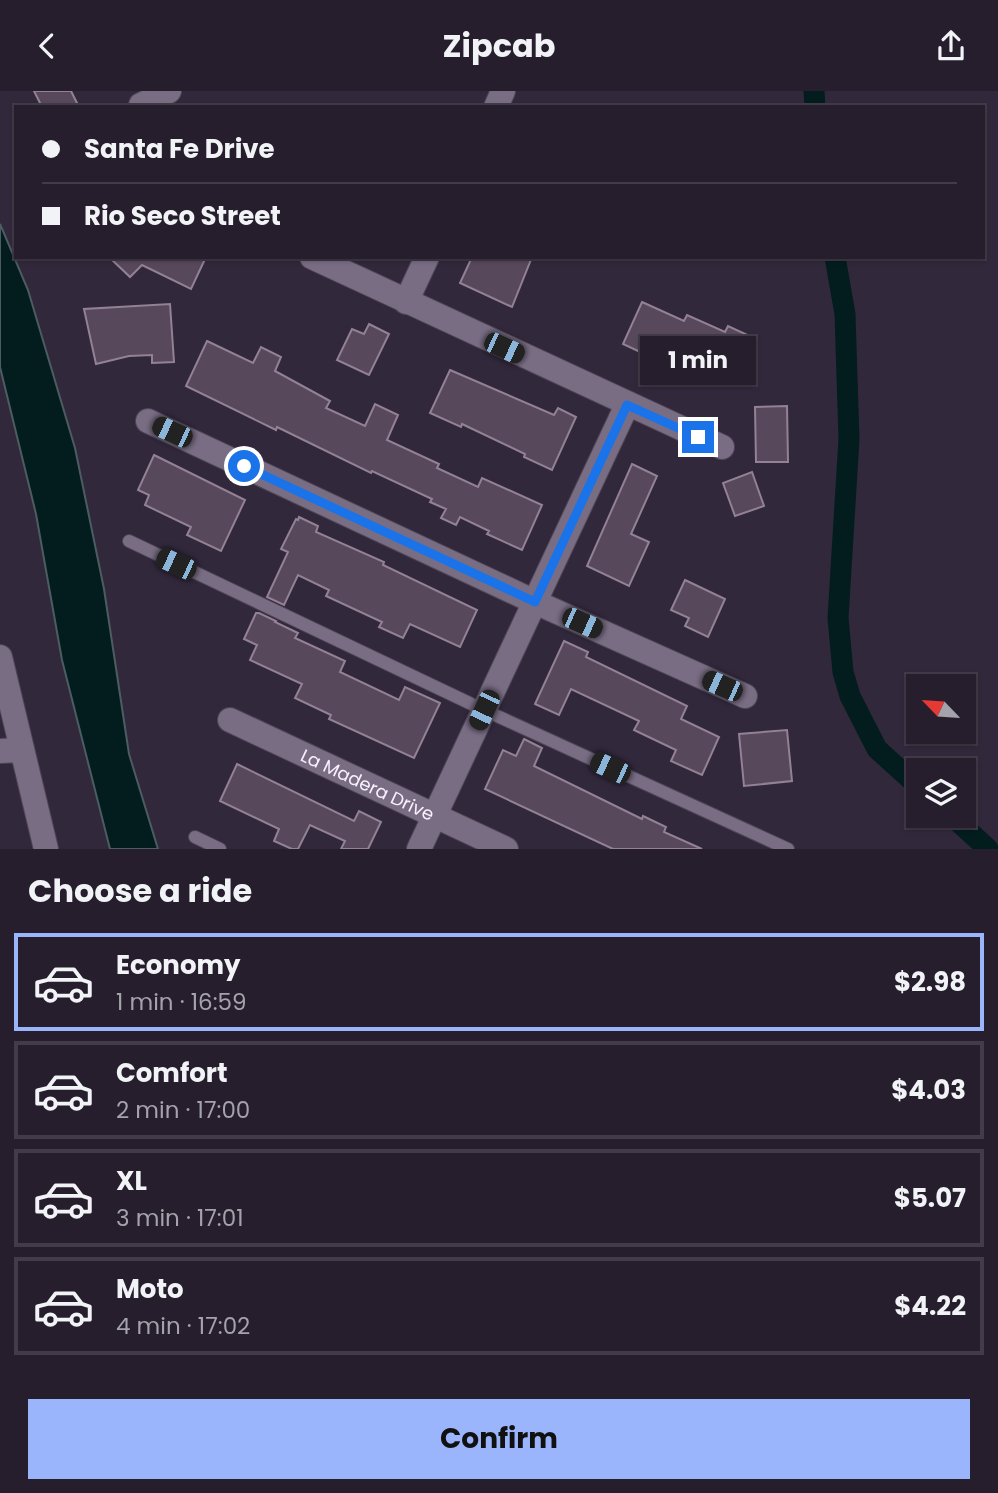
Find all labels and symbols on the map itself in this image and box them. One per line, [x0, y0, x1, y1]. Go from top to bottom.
car [481, 330, 528, 366]
callout: 1 min [640, 335, 756, 385]
car [149, 414, 196, 450]
route end [682, 421, 714, 453]
route start [228, 450, 260, 482]
car [153, 546, 200, 582]
car [559, 605, 606, 641]
car [699, 668, 746, 704]
north arrow [906, 674, 976, 744]
car [466, 687, 503, 733]
street label: La Madera Drive [297, 742, 439, 826]
car [587, 750, 634, 786]

